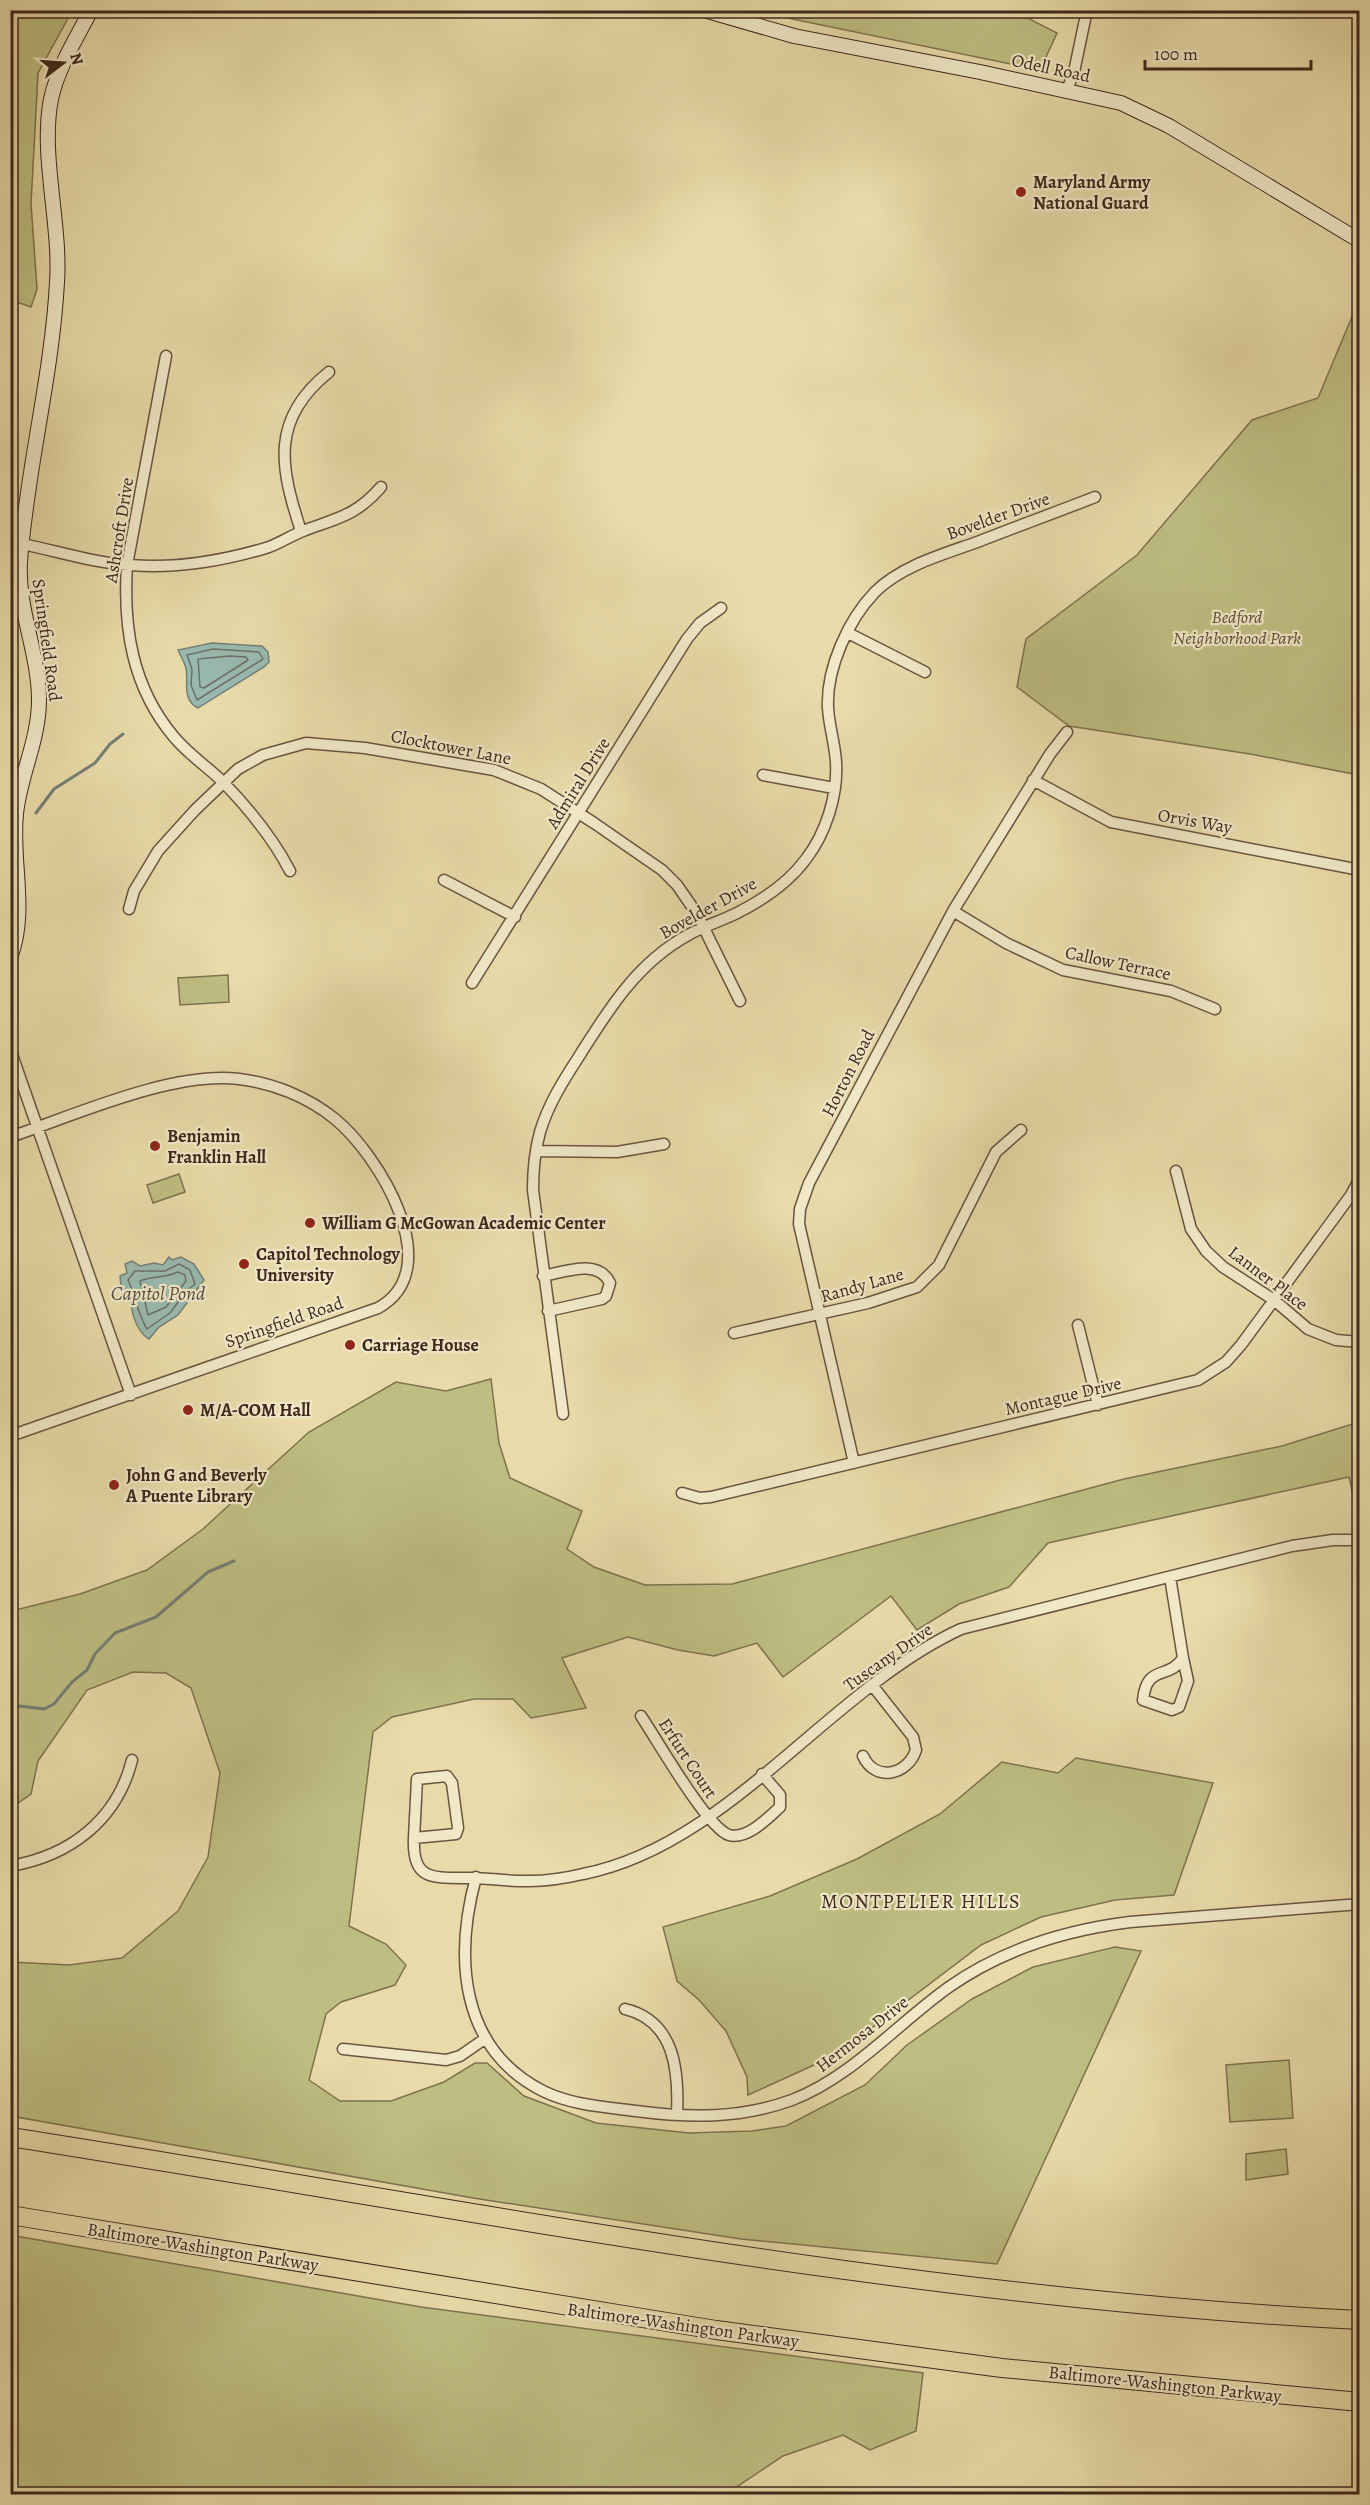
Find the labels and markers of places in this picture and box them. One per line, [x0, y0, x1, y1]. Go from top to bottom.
place label: Maryland Army National Guard [1033, 170, 1151, 215]
marker: Maryland Army National Guard [1014, 185, 1028, 199]
place label: Benjamin Franklin Hall [167, 1124, 266, 1169]
marker: Benjamin Franklin Hall [148, 1139, 162, 1153]
place label: William G McGowan Academic Center [321, 1211, 606, 1235]
marker: William G McGowan Academic Center [303, 1216, 317, 1230]
place label: Capitol Technology University [256, 1242, 401, 1287]
marker: Capitol Technology University [237, 1257, 251, 1271]
place label: Carriage House [362, 1333, 479, 1357]
marker: Carriage House [343, 1338, 357, 1352]
place label: M/A-COM Hall [200, 1398, 311, 1422]
marker: M/A-COM Hall [181, 1403, 195, 1417]
place label: John G and Beverly A Puente Library [125, 1463, 267, 1508]
marker: John G and Beverly A Puente Library [107, 1478, 121, 1492]

